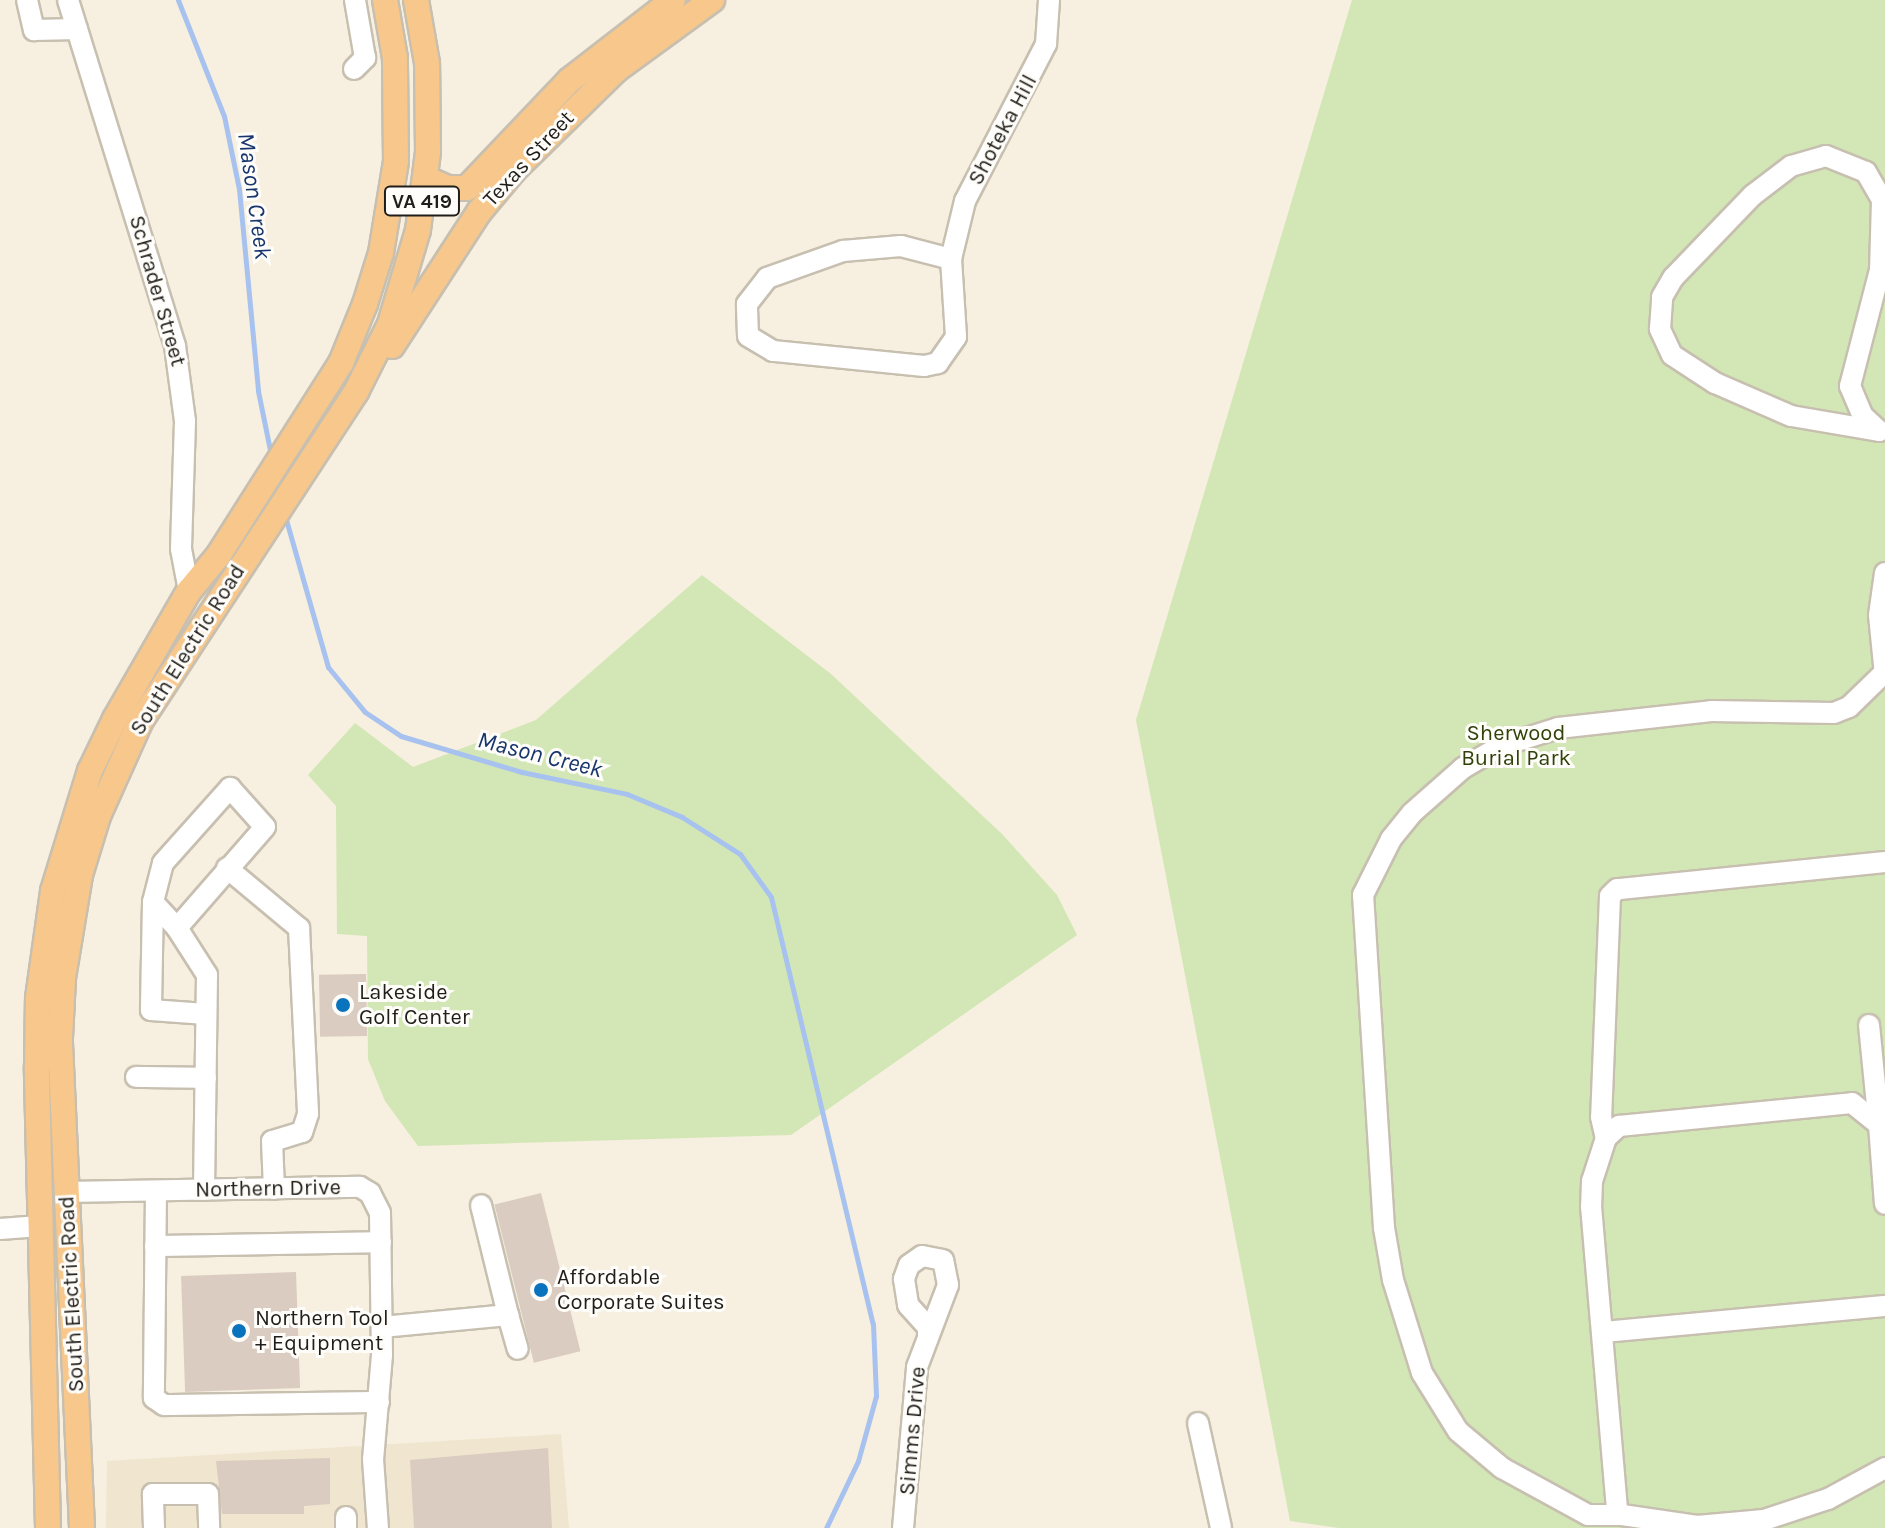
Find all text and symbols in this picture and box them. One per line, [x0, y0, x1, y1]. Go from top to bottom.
street label: Shoteka Hill [963, 70, 1043, 190]
street label: Texas Street [478, 106, 580, 212]
water label: Mason Creek [231, 131, 277, 261]
road number: VA 419 [382, 185, 462, 217]
street label: Schrader Street [123, 212, 191, 370]
street label: South Electric Road [125, 560, 251, 740]
park label: Sherwood Burial Park [1461, 720, 1571, 772]
water label: Mason Creek [475, 726, 605, 784]
place label: Lakeside Golf Center [359, 979, 470, 1030]
marker: Lakeside Golf Center [334, 996, 352, 1014]
street label: Northern Drive [195, 1175, 341, 1203]
street label: South Electric Road [54, 1195, 90, 1393]
place label: Affordable Corporate Suites [557, 1264, 725, 1316]
marker: Affordable Corporate Suites [532, 1281, 550, 1299]
place label: Northern Tool + Equipment [255, 1305, 389, 1356]
marker: Northern Tool + Equipment [230, 1322, 248, 1340]
street label: Simms Drive [894, 1366, 932, 1496]

